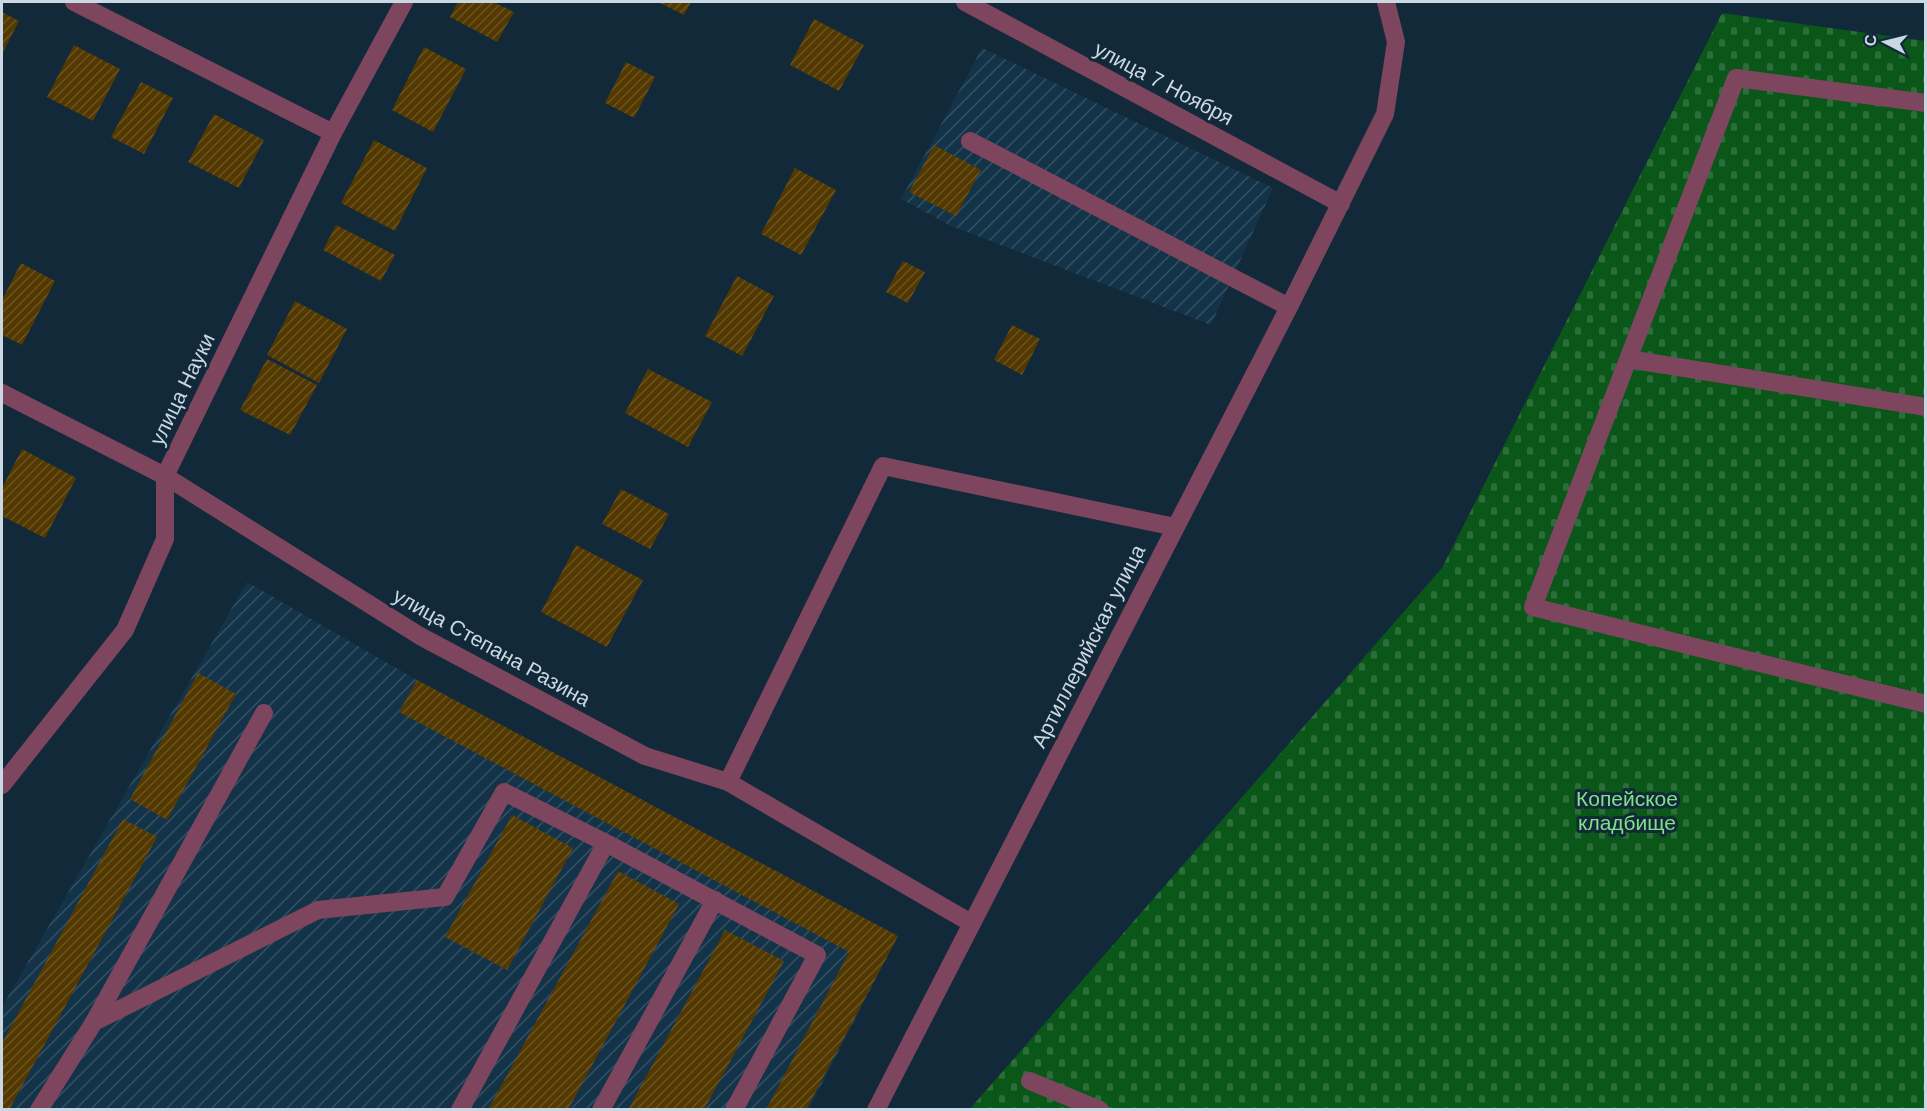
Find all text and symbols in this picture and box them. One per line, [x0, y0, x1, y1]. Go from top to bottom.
north arrow [1855, 12, 1915, 72]
text: С [1861, 33, 1880, 47]
street label: улица 7 Ноября [1091, 37, 1237, 129]
street label: улица Науки [145, 329, 219, 449]
street label: Артиллерийская улица [1027, 540, 1149, 751]
street label: улица Степана Разина [390, 583, 595, 711]
park label: Копейское кладбище [1576, 787, 1678, 834]

